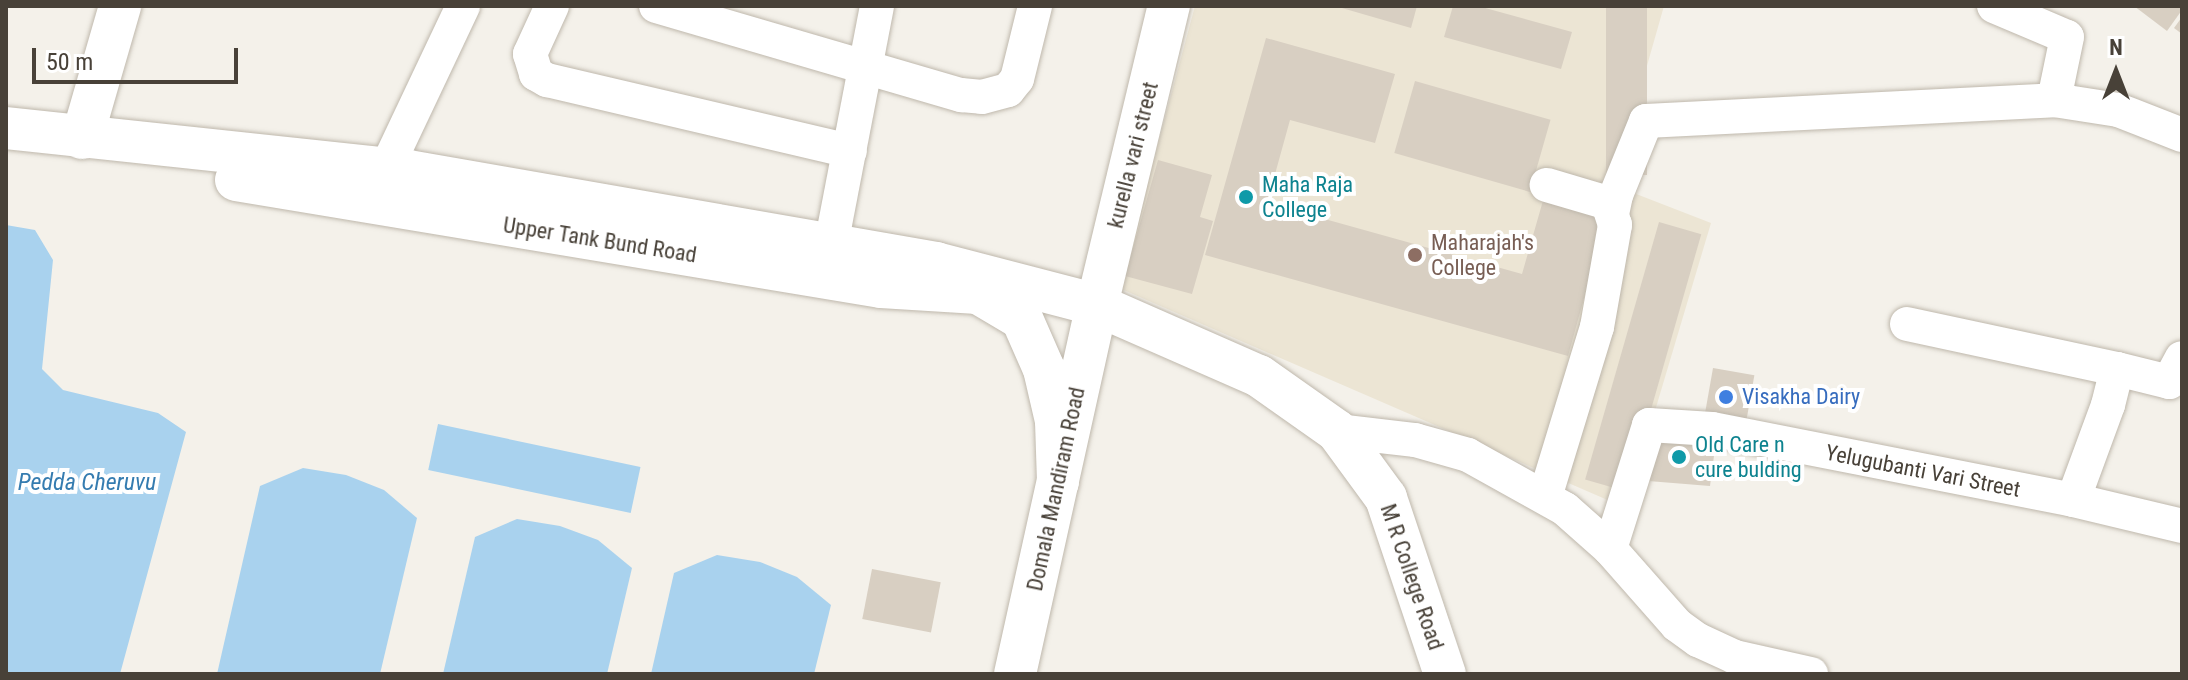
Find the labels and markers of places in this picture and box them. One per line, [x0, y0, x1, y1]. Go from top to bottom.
place label: Maha Raja College [1262, 171, 1353, 222]
marker: Maha Raja College [1237, 188, 1255, 206]
place label: Maharajah's College [1431, 229, 1534, 280]
marker: Maharajah's College [1406, 246, 1424, 264]
place label: Visakha Dairy [1742, 384, 1860, 410]
marker: Visakha Dairy [1717, 388, 1735, 406]
place label: Old Care n cure bulding [1695, 431, 1802, 482]
marker: Old Care n cure bulding [1670, 448, 1688, 466]

